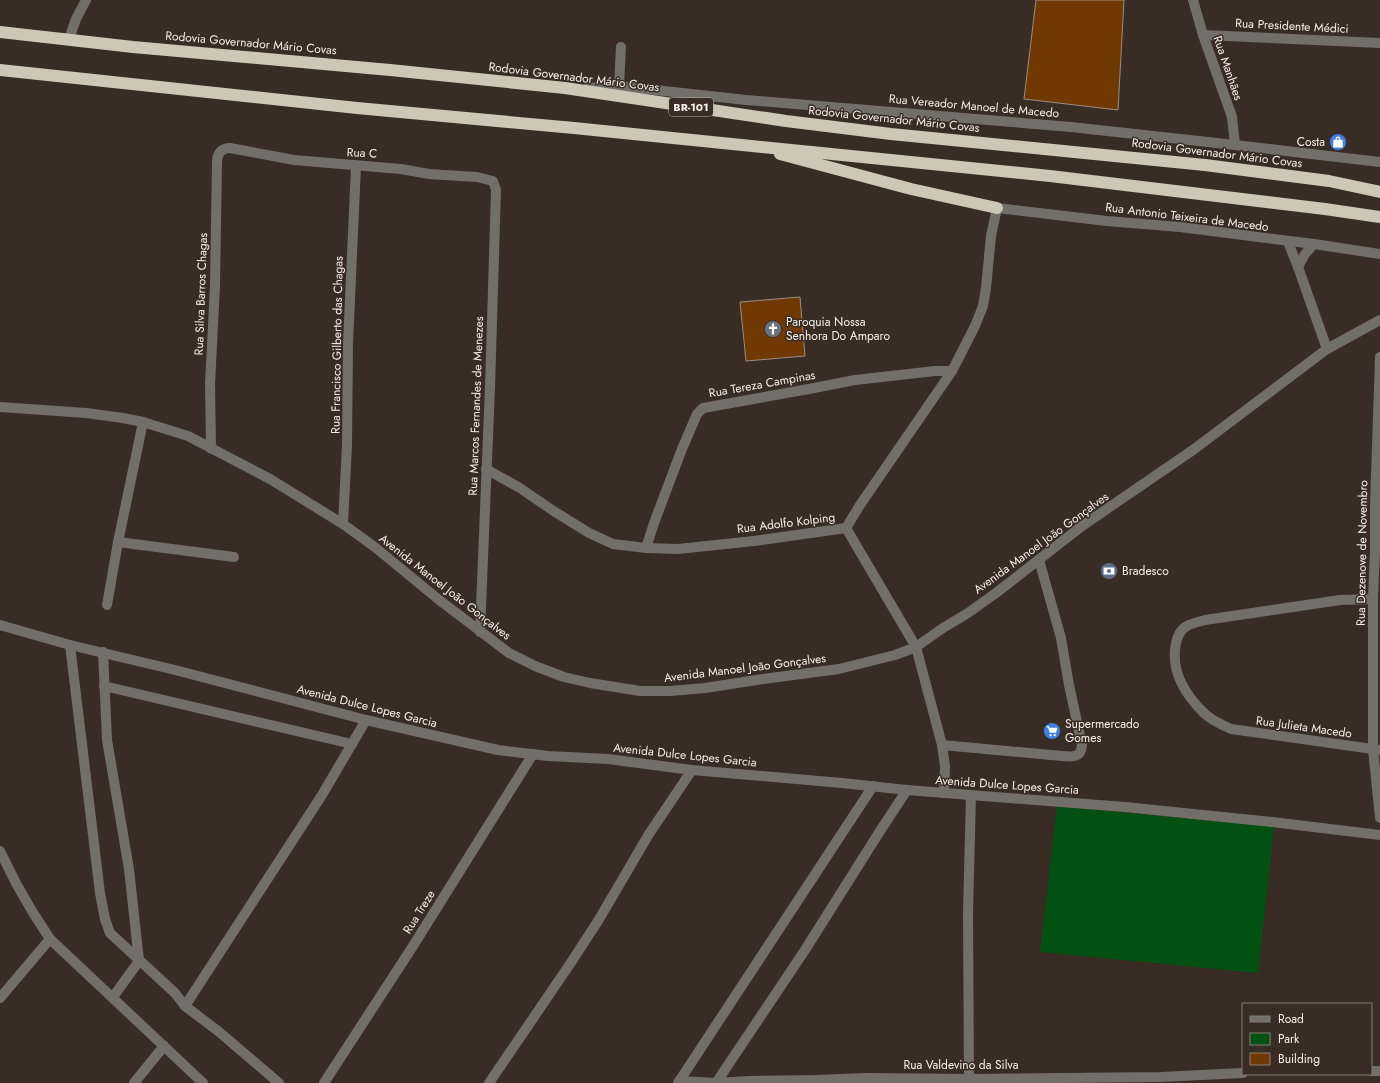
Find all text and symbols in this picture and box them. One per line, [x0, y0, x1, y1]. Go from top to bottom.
street label: Rua Presidente Médici [1235, 14, 1349, 38]
street label: Rodovia Governador Mário Covas [165, 27, 338, 59]
street label: Rua Manhães [1209, 33, 1248, 103]
street label: Rodovia Governador Mário Covas [488, 58, 661, 96]
street label: Rua Vereador Manoel de Macedo [888, 90, 1060, 122]
road number: BR-101 [669, 98, 713, 116]
street label: Rodovia Governador Mário Covas [808, 101, 981, 137]
shop icon: Costa [1328, 132, 1348, 152]
place label: Costa [1297, 133, 1325, 151]
street label: Rodovia Governador Mário Covas [1131, 134, 1304, 172]
street label: Rua C [346, 143, 378, 163]
street label: Rua Antonio Teixeira de Macedo [1104, 198, 1270, 236]
street label: Rua Silva Barros Chagas [190, 232, 212, 356]
street label: Rua Francisco Gilberto das Chagas [326, 256, 348, 434]
place label: Paroquia Nossa Senhora Do Amparo [786, 313, 891, 345]
street label: Rua Marcos Fernandes de Menezes [464, 316, 488, 496]
church icon: Paroquia Nossa Senhora Do Amparo [763, 319, 783, 339]
street label: Rua Tereza Campinas [707, 366, 817, 402]
street label: Rua Dezenove de Novembro [1352, 479, 1372, 626]
street label: Avenida Manoel João Gonçalves [970, 488, 1112, 598]
street label: Rua Adolfo Kolping [736, 508, 836, 538]
street label: Avenida Manoel João Gonçalves [375, 530, 515, 644]
bank icon: Bradesco [1099, 561, 1119, 581]
place label: Bradesco [1122, 562, 1169, 580]
street label: Avenida Manoel João Gonçalves [663, 649, 827, 687]
street label: Avenida Dulce Lopes Garcia [295, 680, 439, 732]
street label: Rua Julieta Macedo [1255, 711, 1354, 743]
place label: Supermercado Gomes [1065, 715, 1140, 747]
supermarket icon: Supermercado Gomes [1042, 721, 1062, 741]
street label: Avenida Dulce Lopes Garcia [612, 739, 758, 772]
street label: Avenida Dulce Lopes Garcia [935, 771, 1080, 799]
street label: Rua Treze [399, 887, 439, 937]
legend [1242, 1003, 1372, 1075]
text: Road [1278, 1010, 1304, 1028]
text: Park [1278, 1030, 1300, 1048]
text: Building [1278, 1050, 1320, 1068]
street label: Rua Valdevino da Silva [903, 1056, 1019, 1074]

